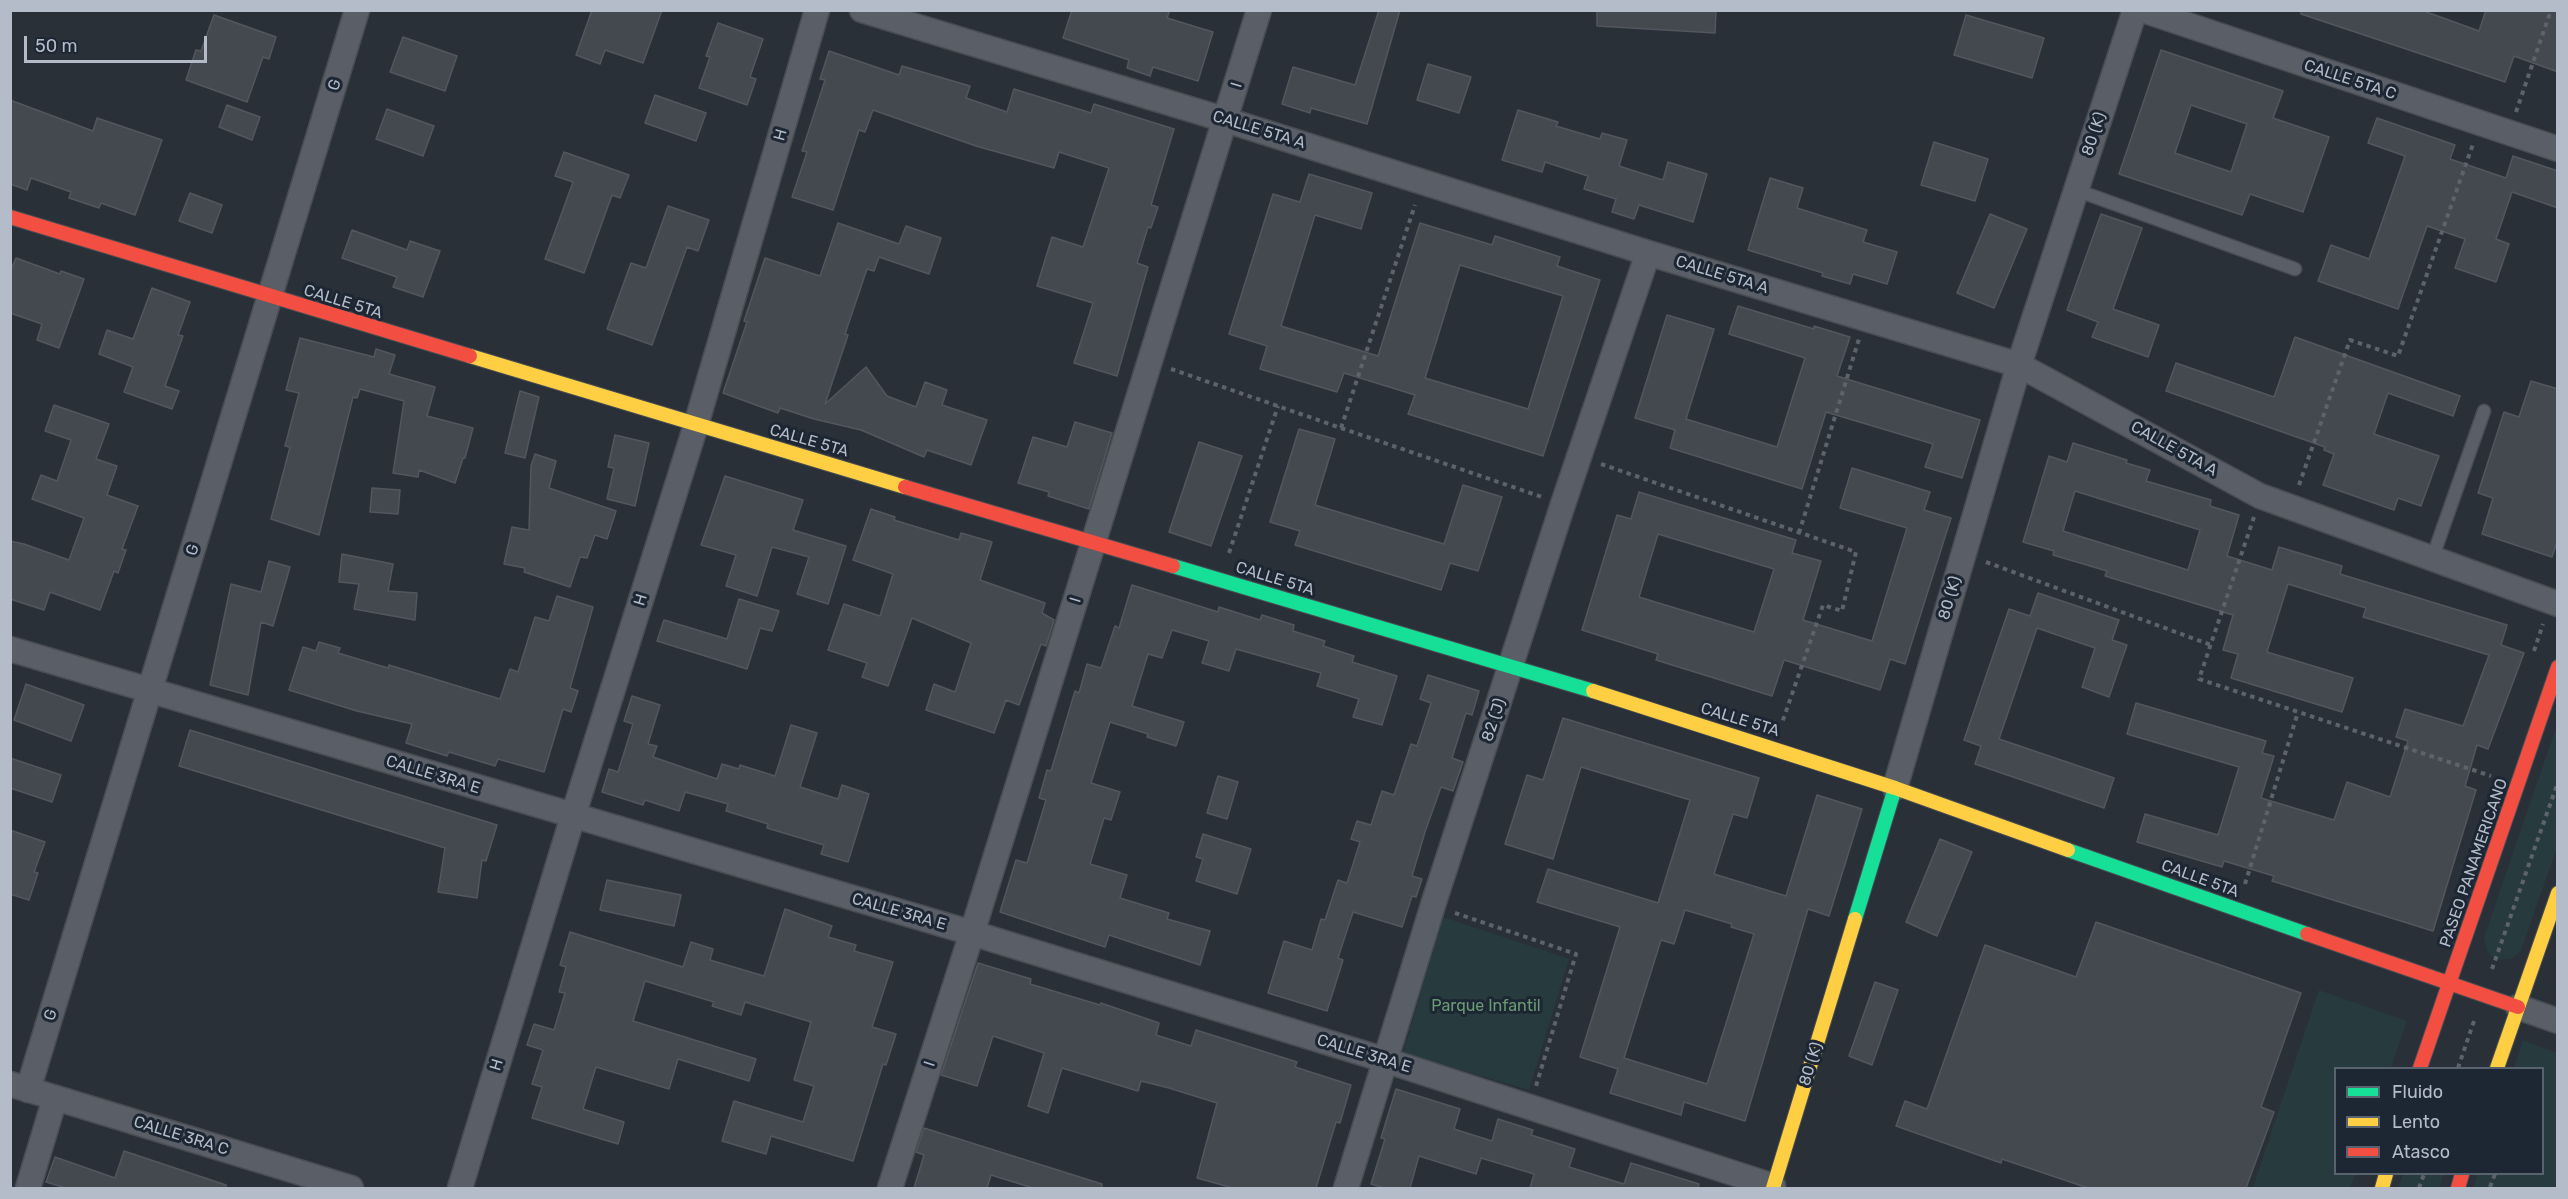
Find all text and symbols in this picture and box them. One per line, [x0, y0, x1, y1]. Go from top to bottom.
scale bar [27, 24, 210, 62]
text: 50 m [35, 35, 78, 57]
street label: CALLE 5TA C [2301, 56, 2399, 104]
street label: G [324, 77, 346, 93]
street label: I [1227, 80, 1247, 90]
street label: CALLE 5TA A [1210, 107, 1308, 153]
street label: 80 (K) [2078, 110, 2110, 158]
street label: H [770, 127, 792, 143]
street label: CALLE 5TA A [1673, 252, 1771, 298]
street label: CALLE 5TA [301, 281, 385, 323]
street label: CALLE 5TA A [2127, 417, 2221, 481]
street label: CALLE 5TA [767, 421, 851, 461]
street label: G [182, 542, 204, 558]
street label: CALLE 5TA [1233, 558, 1317, 600]
street label: 80 (K) [1935, 574, 1965, 622]
street label: H [630, 592, 652, 608]
street label: I [1066, 595, 1086, 605]
street label: 82 (J) [1478, 696, 1510, 744]
street label: CALLE 5TA [1698, 699, 1782, 741]
street label: CALLE 3RA E [384, 752, 482, 798]
street label: PASEO PANAMERICANO [2436, 776, 2512, 950]
street label: CALLE 5TA [2159, 856, 2241, 902]
street label: CALLE 3RA E [850, 889, 948, 935]
park label: Parque Infantil [1431, 996, 1541, 1016]
street label: G [40, 1007, 62, 1023]
street label: CALLE 3RA E [1315, 1031, 1413, 1077]
street label: 80 (K) [1795, 1040, 1827, 1088]
street label: H [486, 1057, 508, 1073]
street label: I [920, 1059, 940, 1069]
legend [2334, 1067, 2544, 1175]
text: Fluido [2392, 1081, 2443, 1103]
text: Lento [2392, 1111, 2440, 1133]
street label: CALLE 3RA C [131, 1112, 231, 1160]
text: Atasco [2392, 1141, 2450, 1163]

